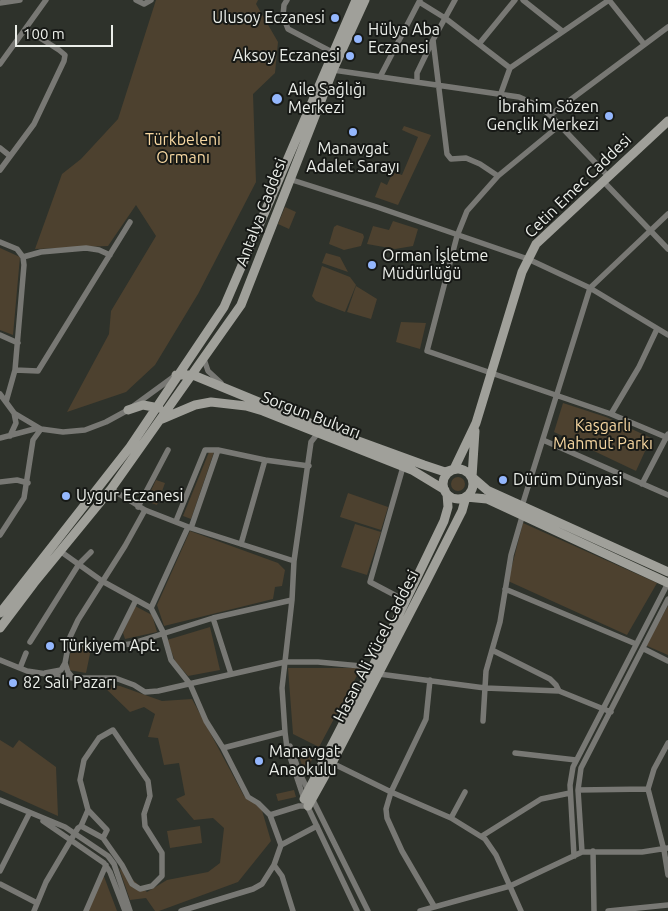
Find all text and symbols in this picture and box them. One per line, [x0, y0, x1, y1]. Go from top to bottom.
place label: Ulusoy Eczanesi [212, 8, 325, 28]
marker: Ulusoy Eczanesi [329, 12, 341, 24]
scale bar [18, 15, 115, 47]
place label: Hülya Aba Eczanesi [368, 20, 440, 58]
text: 100 m [23, 25, 65, 42]
marker: Hülya Aba Eczanesi [352, 33, 364, 45]
place label: Aksoy Eczanesi [233, 46, 340, 66]
marker: Aksoy Eczanesi [344, 50, 356, 62]
place label: Aile Sağlığı Merkezi [288, 80, 366, 118]
marker: Aile Sağlığı Merkezi [270, 92, 284, 106]
place label: İbrahim Sözen Gençlik Merkezi [486, 97, 599, 135]
marker: İbrahim Sözen Gençlik Merkezi [603, 110, 615, 122]
marker: Manavgat Adalet Sarayı [347, 126, 359, 138]
park label: Türkbeleni Ormanı [145, 130, 221, 168]
street label: Cetin Emec Caddesi [521, 130, 635, 242]
place label: Manavgat Adalet Sarayı [306, 139, 400, 177]
street label: Antalya Caddesi [232, 155, 290, 269]
place label: Orman İşletme Müdürlüğü [382, 246, 488, 284]
marker: Orman İşletme Müdürlüğü [366, 259, 378, 271]
street label: Sorgun Bulvarı [259, 387, 363, 443]
park label: Kaşgarlı Mahmut Parkı [553, 416, 653, 454]
place label: Dürüm Dünyasi [513, 470, 622, 490]
marker: Dürüm Dünyasi [497, 474, 509, 486]
place label: Uygur Eczanesi [76, 486, 183, 506]
marker: Uygur Eczanesi [60, 490, 72, 502]
street label: Hasan Ali Yücel Caddesi [329, 567, 423, 725]
place label: Türkiyem Apt. [60, 636, 160, 656]
marker: Türkiyem Apt. [44, 640, 56, 652]
place label: 82 Salı Pazarı [23, 673, 116, 693]
marker: 82 Salı Pazarı [7, 677, 19, 689]
place label: Manavgat Anaokulu [269, 742, 340, 780]
marker: Manavgat Anaokulu [253, 755, 265, 767]

